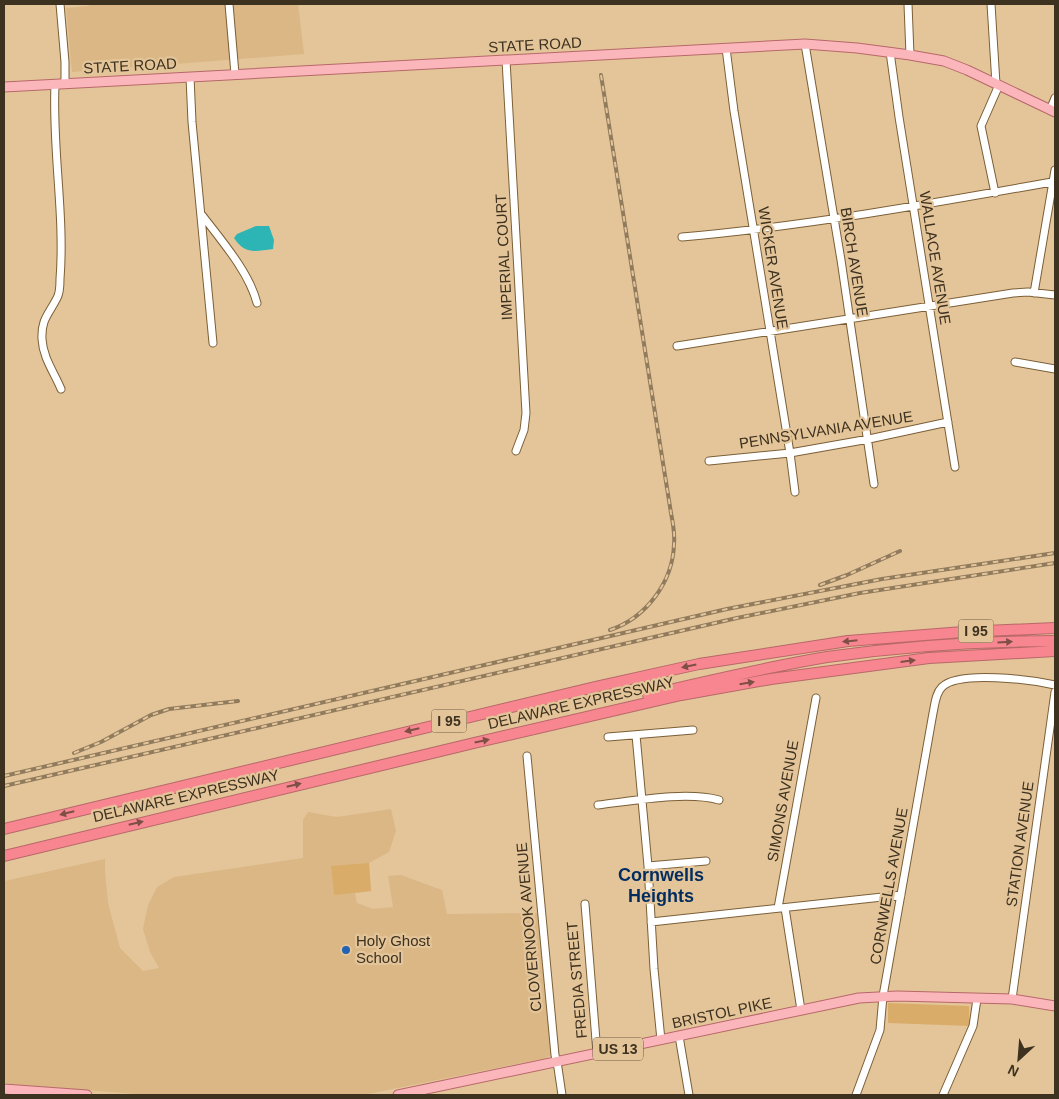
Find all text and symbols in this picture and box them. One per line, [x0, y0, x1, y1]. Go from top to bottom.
street label: STATE ROAD [488, 34, 582, 55]
street label: STATE ROAD [83, 55, 177, 76]
street label: WALLACE AVENUE [917, 190, 954, 326]
street label: IMPERIAL COURT [492, 193, 515, 321]
street label: WICKER AVENUE [755, 205, 792, 330]
street label: BIRCH AVENUE [837, 206, 872, 318]
street label: PENNSYLVANIA AVENUE [738, 407, 914, 452]
road number: I 95 [958, 620, 994, 642]
one-way arrow [842, 637, 858, 645]
one-way arrow [997, 638, 1013, 646]
one-way arrow [900, 657, 916, 665]
one-way arrow [682, 662, 697, 670]
street label: DELAWARE EXPRESSWAY [486, 673, 676, 732]
one-way arrow [740, 678, 756, 686]
road number: I 95 [432, 709, 466, 732]
one-way arrow [404, 726, 419, 734]
one-way arrow [474, 737, 490, 745]
street label: SIMONS AVENUE [763, 739, 802, 863]
street label: DELAWARE EXPRESSWAY [91, 766, 281, 825]
street label: STATION AVENUE [1002, 780, 1037, 908]
one-way arrow [287, 781, 302, 789]
street label: CORNWELLS AVENUE [866, 806, 911, 966]
one-way arrow [59, 809, 74, 817]
one-way arrow [129, 819, 144, 827]
street label: CLOVERNOOK AVENUE [513, 842, 544, 1012]
district label: Cornwells Heights [618, 865, 704, 906]
street label: FREDIA STREET [563, 921, 590, 1039]
place label: Holy Ghost School [356, 932, 431, 966]
marker: Holy Ghost School [340, 944, 352, 956]
street label: BRISTOL PIKE [670, 994, 773, 1031]
north arrow [994, 1034, 1044, 1084]
road number: US 13 [593, 1038, 643, 1060]
text: N [1005, 1061, 1021, 1080]

